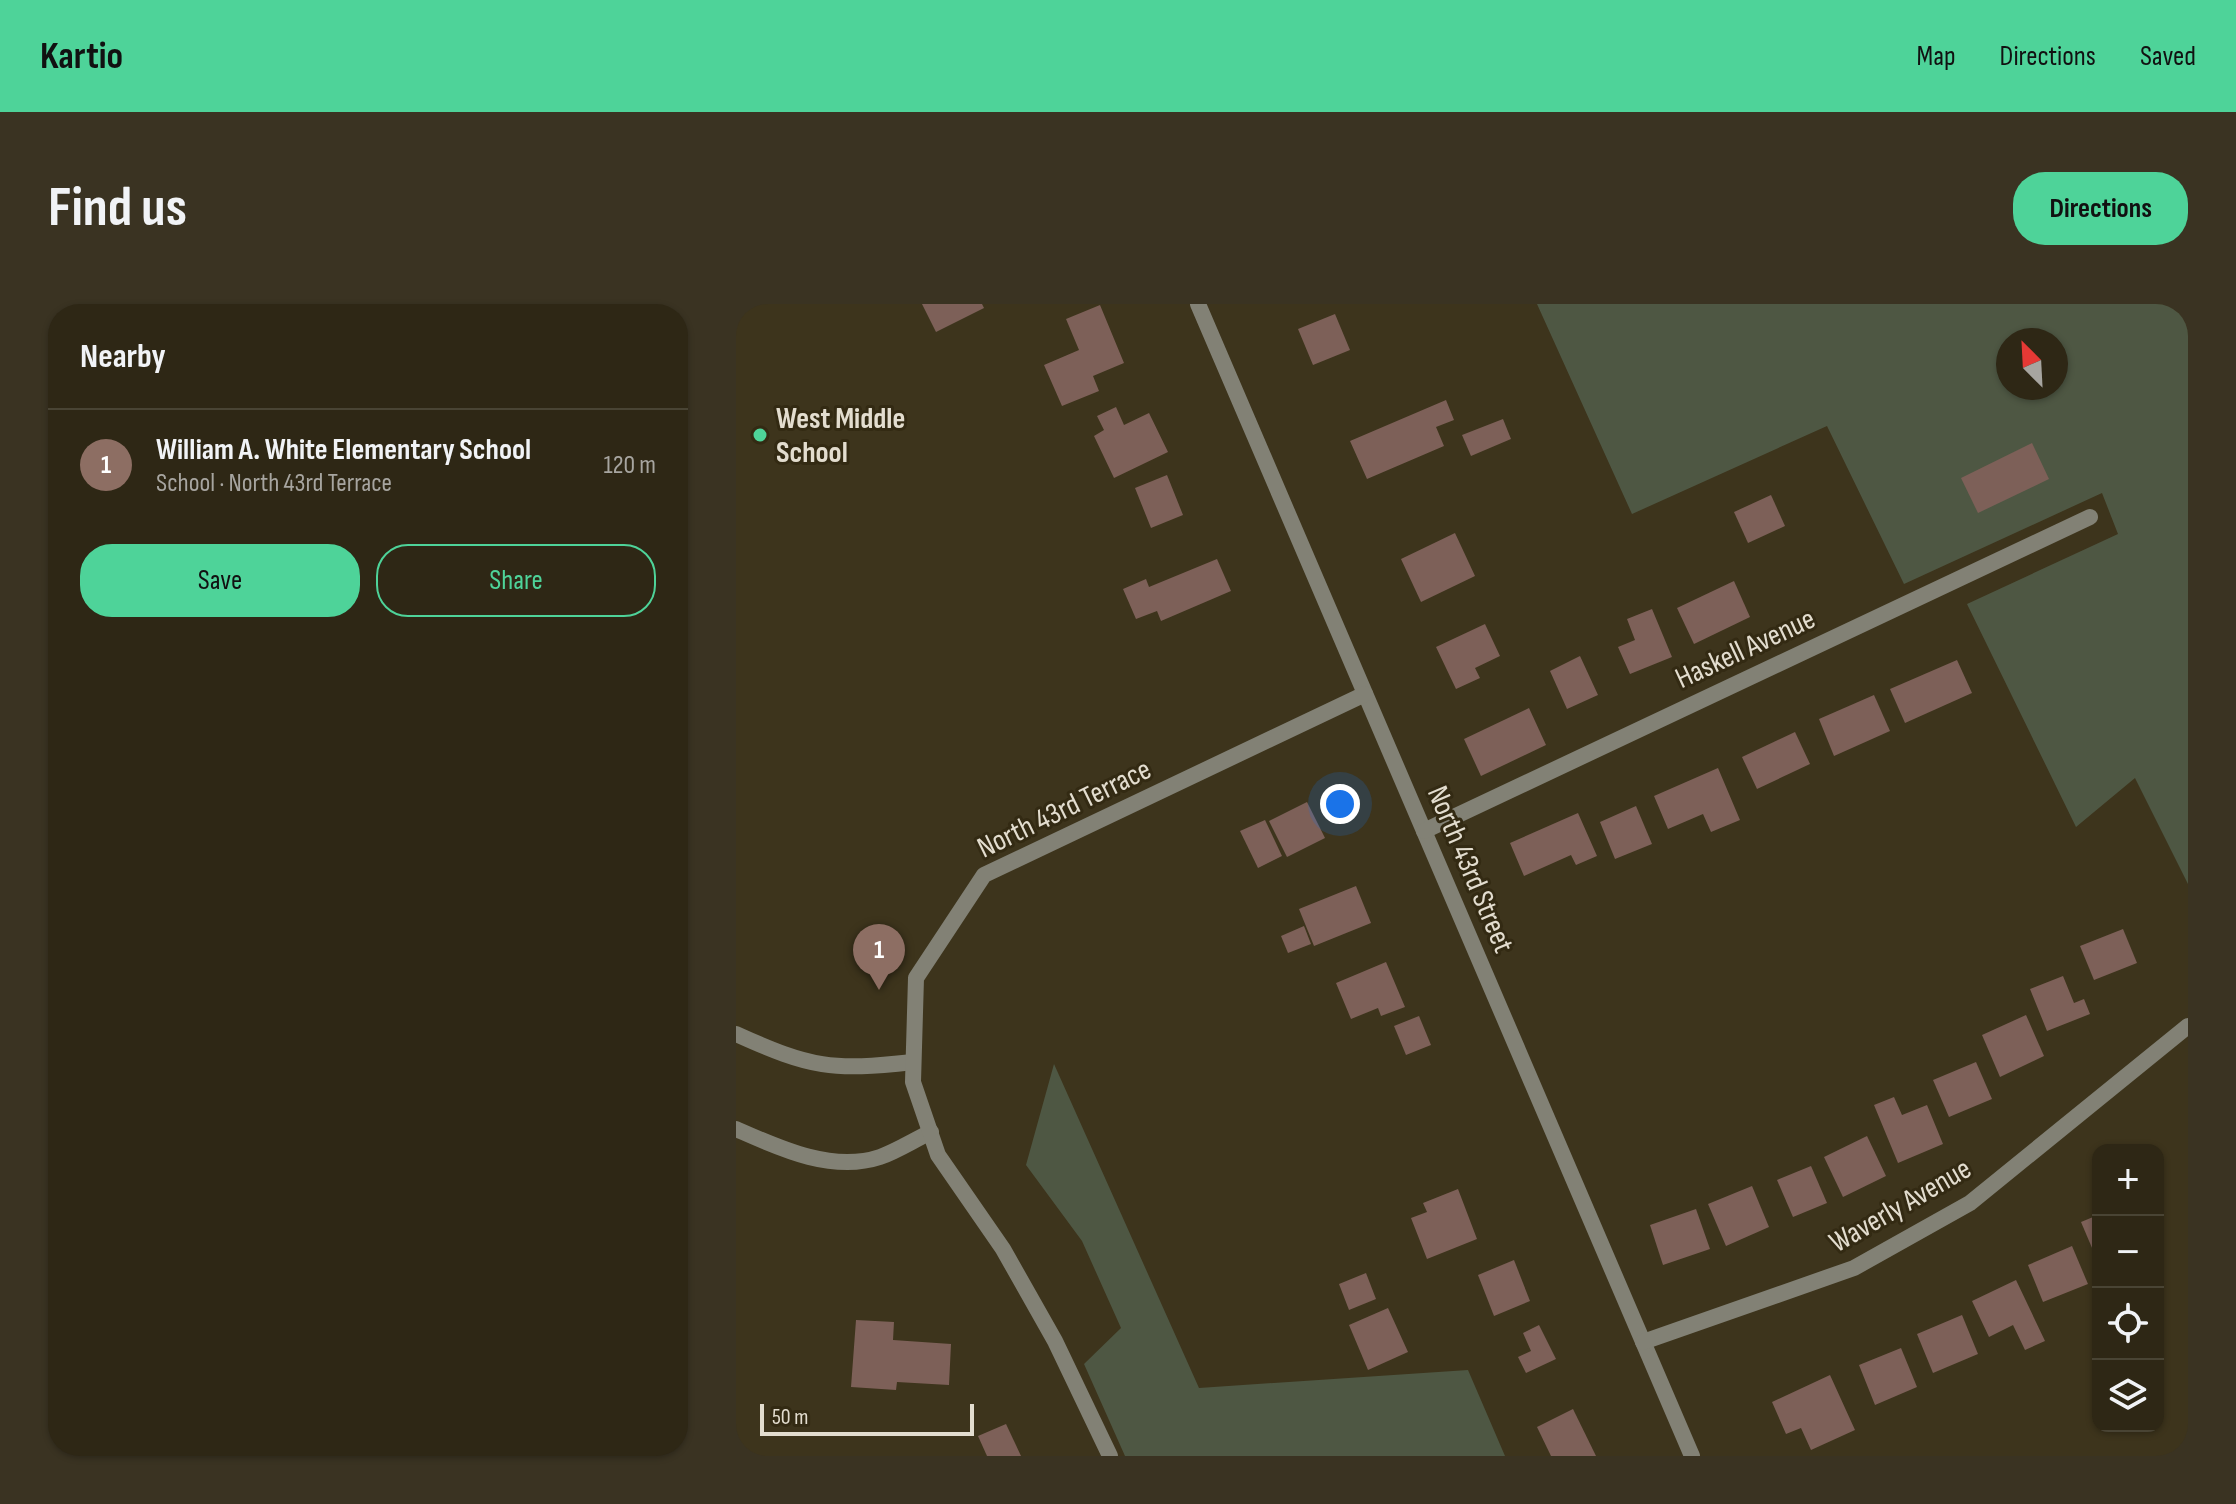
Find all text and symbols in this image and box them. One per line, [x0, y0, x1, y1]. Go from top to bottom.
text: Kartio [40, 34, 123, 79]
text: Map [1917, 40, 1956, 73]
text: Directions [2000, 40, 2096, 73]
text: Saved [2140, 40, 2196, 73]
button: Directions [2013, 172, 2188, 245]
text: Find us [48, 175, 187, 242]
north arrow [1996, 328, 2068, 400]
text: Nearby [80, 336, 166, 377]
place label: West Middle School [776, 401, 905, 471]
marker: West Middle School [751, 426, 769, 444]
text: William A. White Elementary School [156, 432, 531, 468]
text: 1 [101, 450, 111, 481]
text: 120 m [603, 450, 656, 481]
text: School · North 43rd Terrace [156, 468, 392, 499]
button: Save [80, 544, 360, 617]
button: Share [376, 544, 656, 617]
street label: Haskell Avenue [1670, 601, 1821, 697]
street label: North 43rd Terrace [972, 751, 1157, 866]
street label: North 43rd Street [1419, 781, 1521, 958]
your location [1320, 784, 1360, 824]
pin: 1 [853, 924, 905, 990]
map controls [2092, 1144, 2164, 1432]
button: + [2092, 1144, 2164, 1216]
street label: Waverly Avenue [1823, 1151, 1978, 1261]
button: − [2092, 1216, 2164, 1288]
button: locate [2092, 1288, 2164, 1360]
button: layers [2092, 1360, 2164, 1432]
scale bar [760, 1400, 974, 1436]
text: 50 m [772, 1404, 808, 1431]

